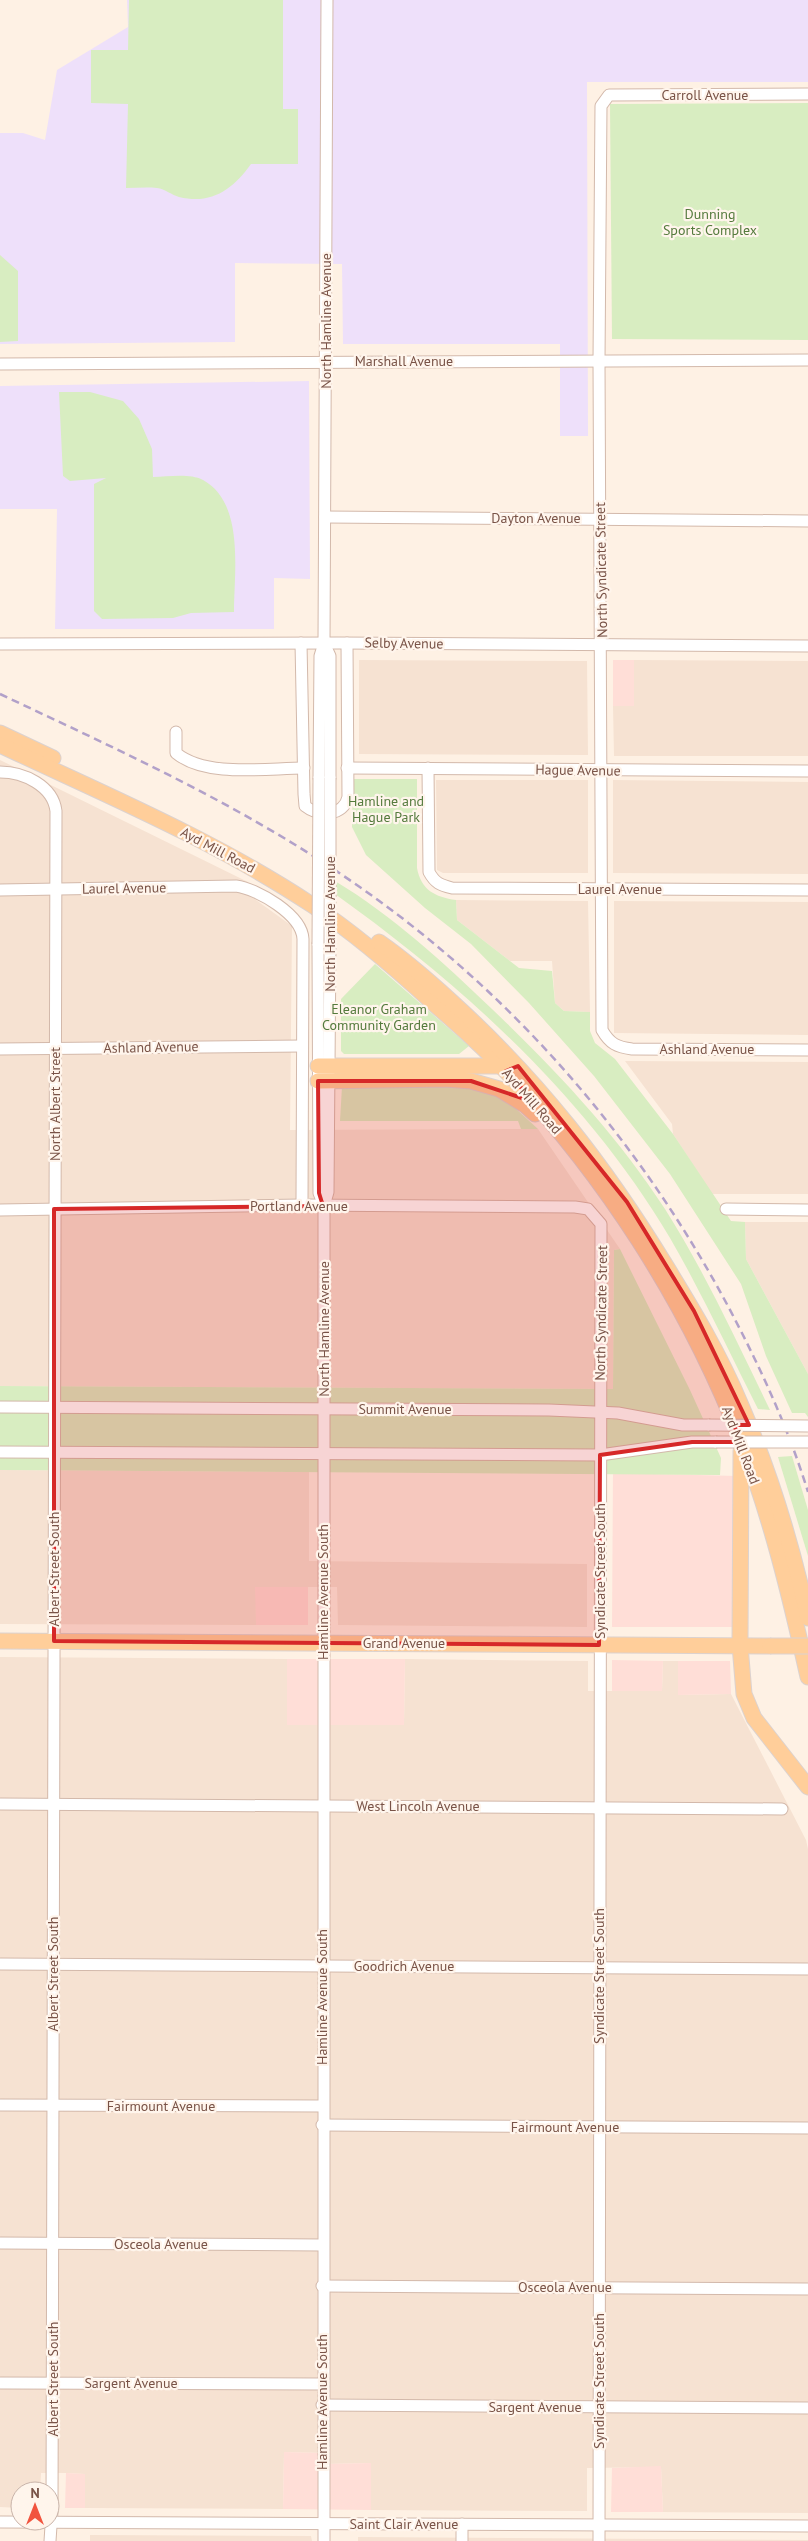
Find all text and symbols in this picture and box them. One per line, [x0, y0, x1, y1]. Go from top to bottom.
street label: Carroll Avenue [662, 86, 748, 104]
park label: Dunning Sports Complex [663, 205, 757, 239]
street label: North Hamline Avenue [317, 253, 335, 389]
street label: Marshall Avenue [355, 352, 453, 370]
street label: North Syndicate Street [591, 502, 611, 638]
street label: Dayton Avenue [491, 509, 581, 527]
street label: Selby Avenue [364, 633, 444, 653]
street label: Hague Avenue [535, 760, 621, 780]
park label: Hamline and Hague Park [348, 792, 424, 826]
street label: Ayd Mill Road [178, 823, 258, 877]
street label: North Hamline Avenue [321, 856, 339, 992]
street label: Laurel Avenue [82, 878, 166, 898]
street label: Laurel Avenue [578, 880, 662, 898]
park label: Eleanor Graham Community Garden [322, 1000, 436, 1034]
street label: Ashland Avenue [103, 1037, 199, 1057]
street label: Ashland Avenue [660, 1040, 754, 1058]
street label: North Albert Street [46, 1047, 64, 1161]
street label: Ayd Mill Road [498, 1064, 566, 1138]
street label: Portland Avenue [250, 1197, 348, 1215]
street label: North Syndicate Street [591, 1245, 611, 1381]
street label: North Hamline Avenue [315, 1261, 333, 1397]
street label: Summit Avenue [358, 1400, 452, 1418]
street label: Ayd Mill Road [718, 1404, 764, 1486]
street label: Syndicate Street South [591, 1503, 609, 1639]
street label: Albert Street South [45, 1512, 63, 1627]
street label: Hamline Avenue South [314, 1524, 332, 1660]
street label: Grand Avenue [363, 1634, 445, 1652]
street label: West Lincoln Avenue [356, 1797, 480, 1815]
street label: Syndicate Street South [590, 1908, 608, 2044]
street label: Albert Street South [44, 1917, 62, 2032]
street label: Hamline Avenue South [313, 1929, 331, 2065]
street label: Goodrich Avenue [354, 1957, 454, 1975]
street label: Fairmount Avenue [107, 2097, 215, 2115]
street label: Fairmount Avenue [511, 2118, 619, 2136]
street label: Osceola Avenue [114, 2235, 208, 2253]
street label: Osceola Avenue [518, 2278, 612, 2296]
street label: Syndicate Street South [590, 2313, 608, 2449]
street label: Albert Street South [44, 2322, 62, 2437]
street label: Hamline Avenue South [313, 2334, 331, 2470]
street label: Sargent Avenue [84, 2374, 178, 2392]
street label: Sargent Avenue [488, 2398, 582, 2416]
north arrow [10, 2481, 60, 2531]
text: N [30, 2484, 40, 2502]
street label: Saint Clair Avenue [350, 2515, 458, 2533]

